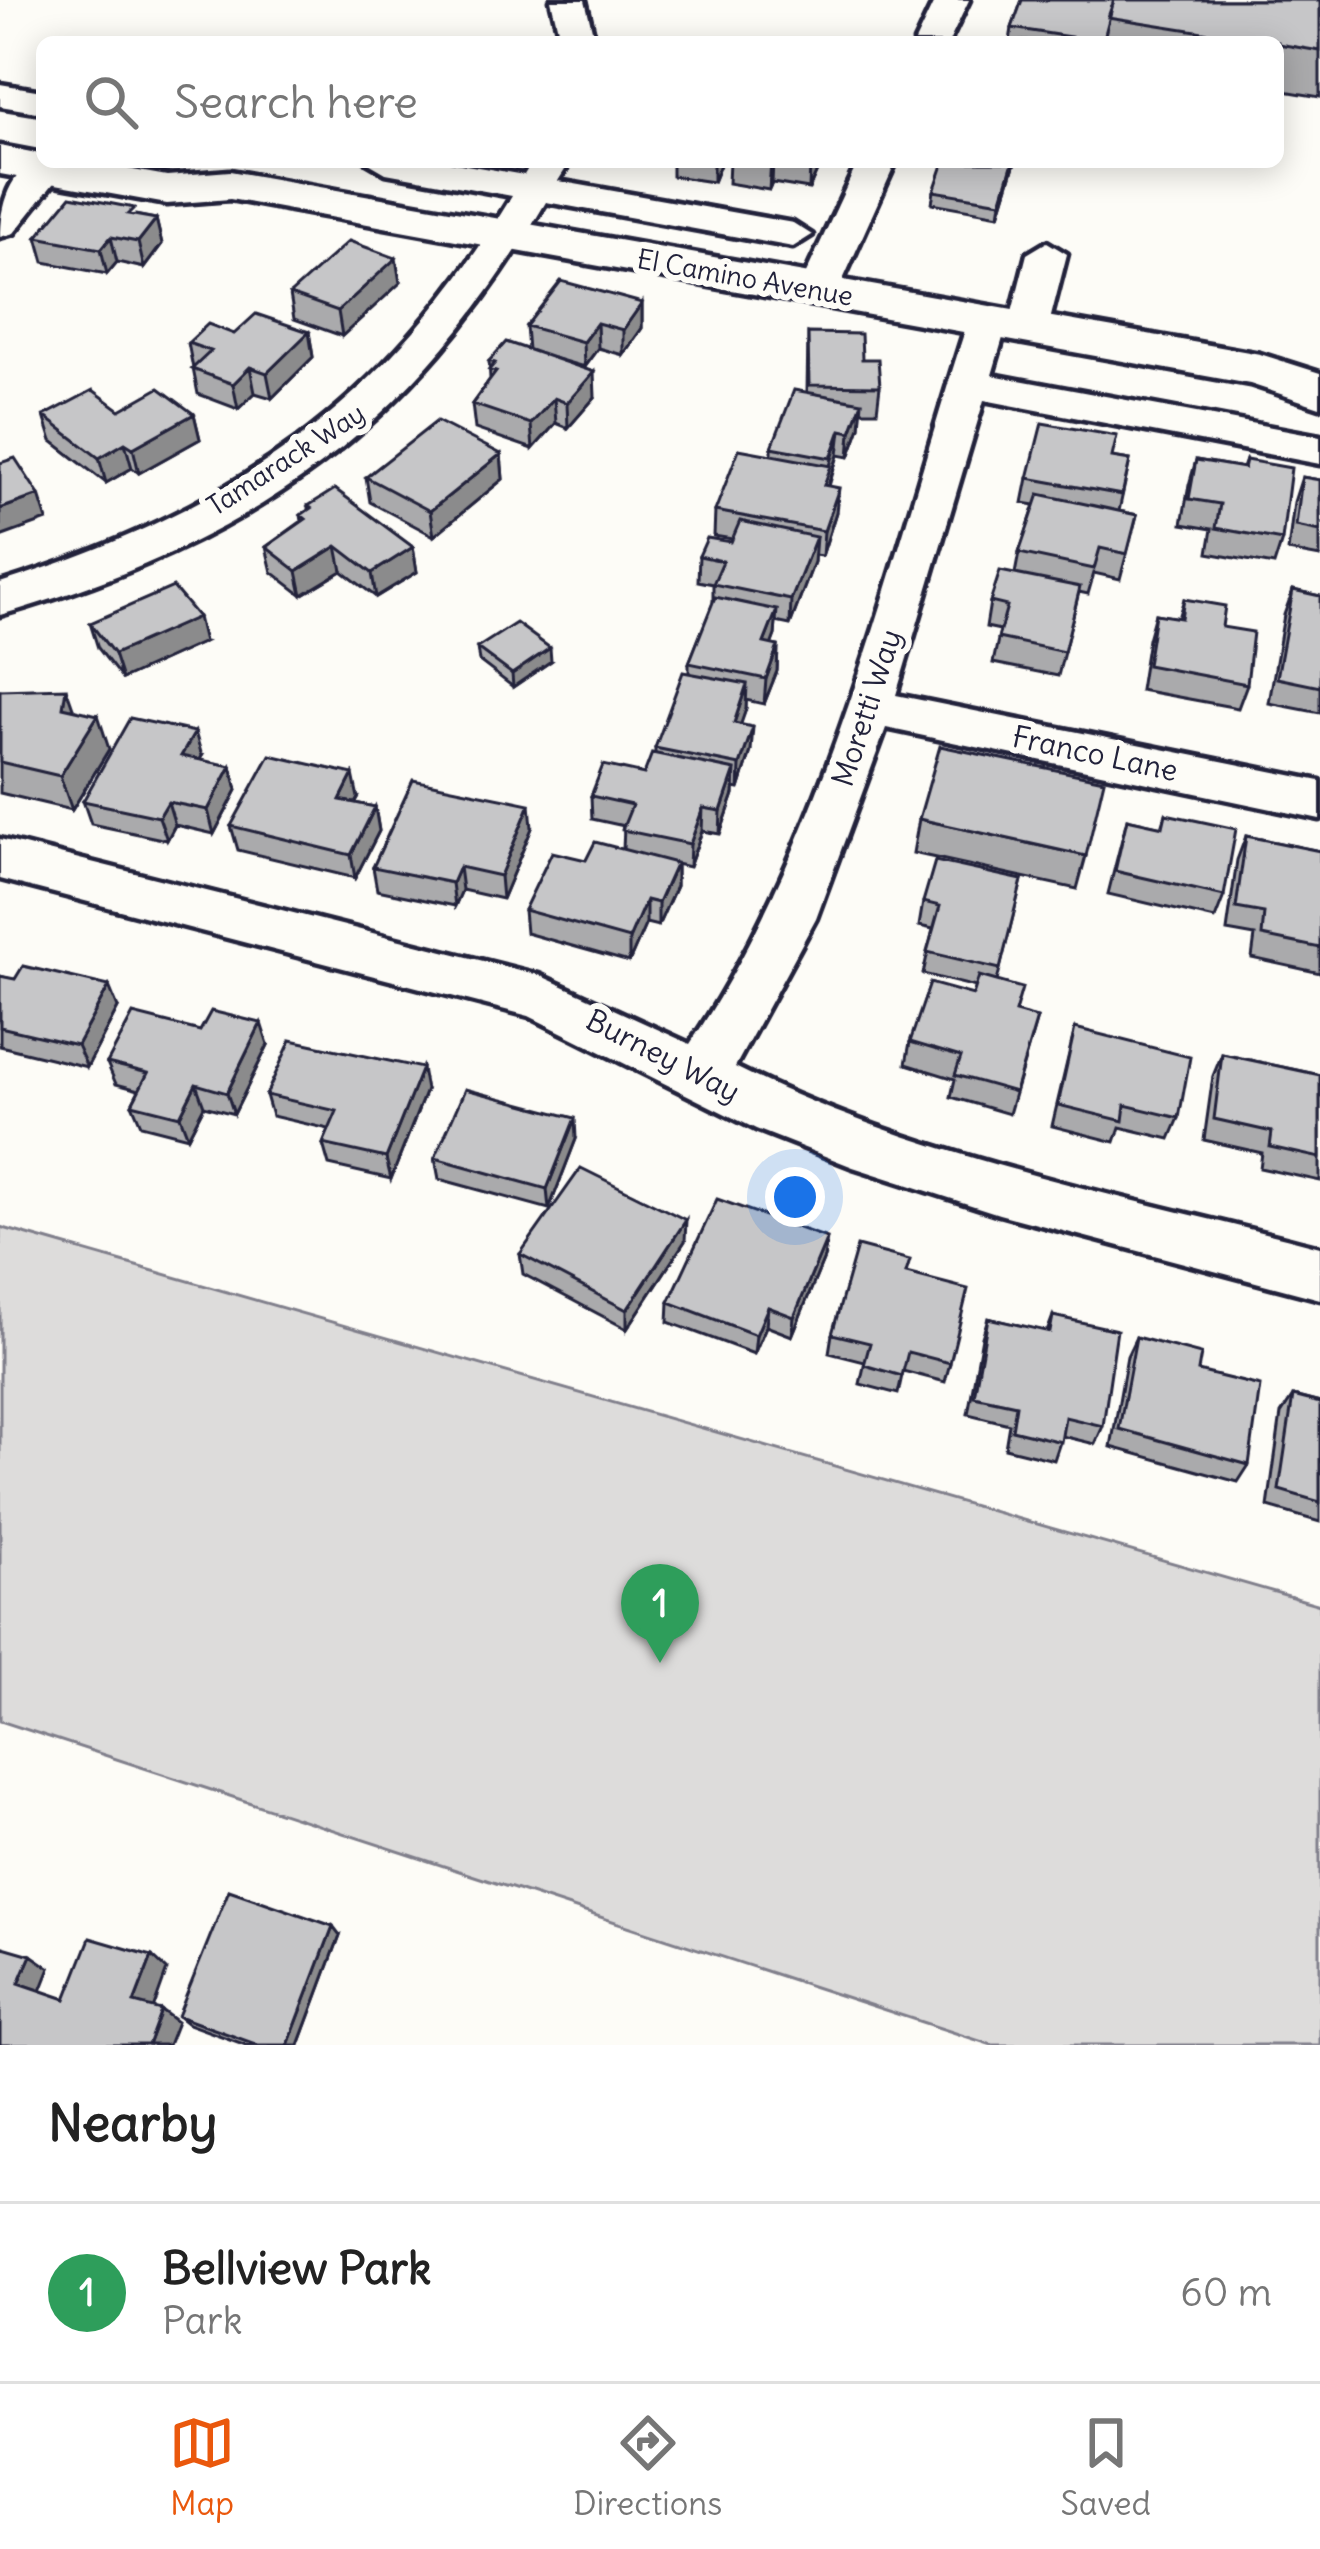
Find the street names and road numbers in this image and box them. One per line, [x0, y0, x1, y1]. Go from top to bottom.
street label: El Camino Avenue [634, 241, 856, 313]
street label: Tamarack Way [200, 396, 371, 523]
street label: Moretti Way [823, 624, 909, 791]
street label: Franco Lane [1009, 717, 1181, 789]
street label: Burney Way [580, 1000, 747, 1110]

